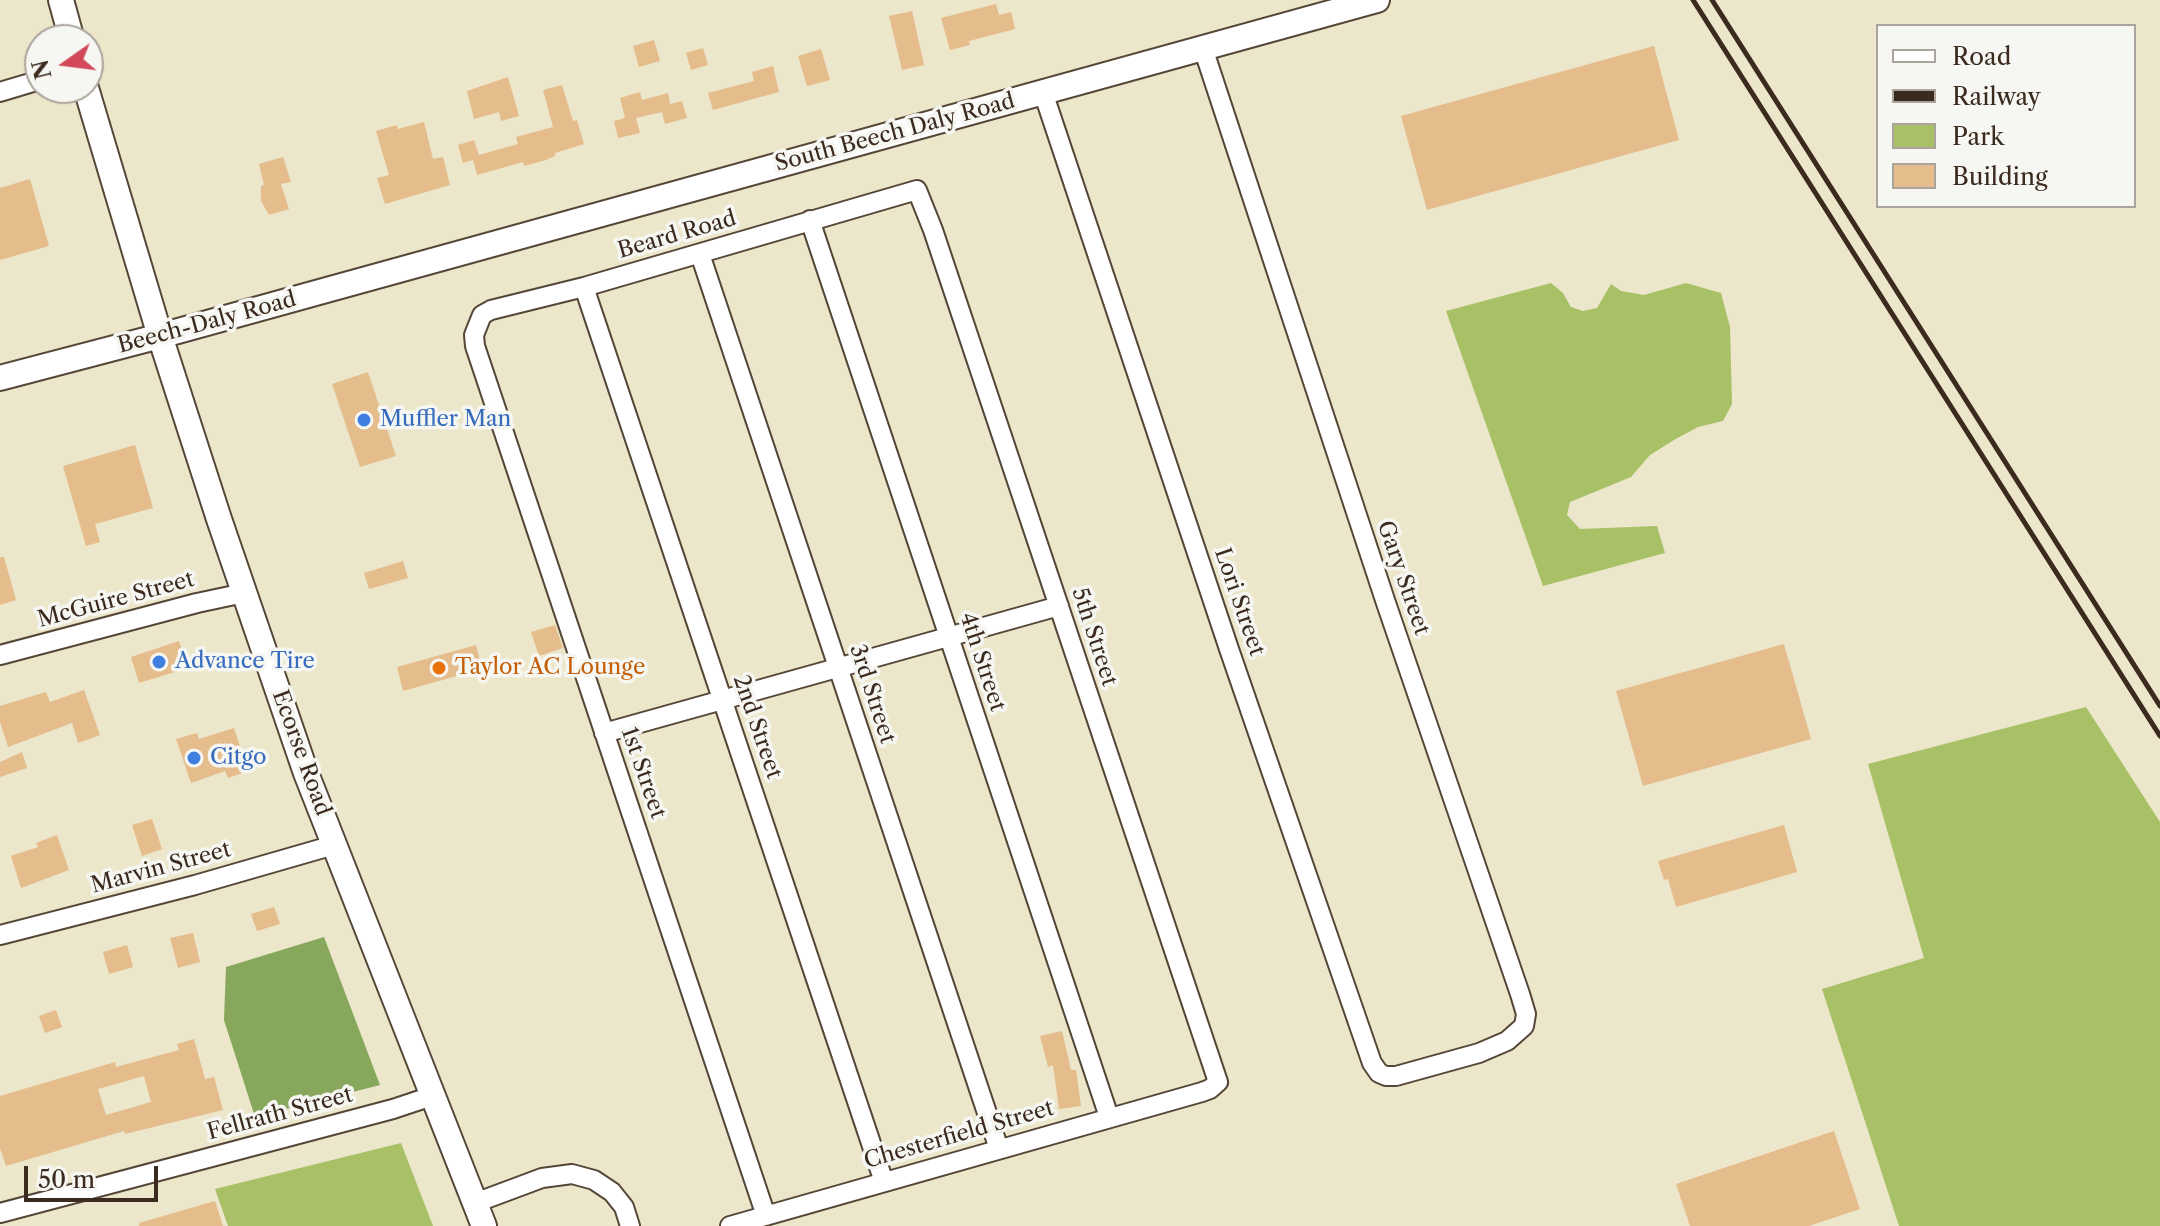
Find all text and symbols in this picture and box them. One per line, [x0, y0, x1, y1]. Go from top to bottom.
north arrow [24, 24, 104, 104]
legend [1876, 24, 2136, 208]
text: Road [1952, 42, 2011, 71]
text: N [27, 57, 58, 82]
text: Railway [1952, 82, 2041, 111]
street label: South Beech Daly Road [772, 88, 1018, 178]
text: Park [1952, 122, 2004, 151]
text: Building [1952, 162, 2048, 191]
street label: Beard Road [615, 206, 739, 264]
street label: Beech-Daly Road [115, 287, 299, 359]
place label: Muffler Man [380, 407, 511, 433]
marker: Muffler Man [355, 411, 373, 429]
street label: Gary Street [1371, 517, 1435, 639]
street label: Lori Street [1208, 545, 1270, 659]
street label: McGuire Street [35, 566, 197, 634]
street label: 5th Street [1066, 585, 1122, 689]
street label: 4th Street [954, 609, 1010, 715]
street label: 3rd Street [844, 641, 900, 747]
place label: Advance Tire [175, 649, 315, 675]
marker: Advance Tire [150, 653, 168, 671]
place label: Taylor AC Lounge [455, 655, 645, 681]
marker: Taylor AC Lounge [430, 659, 448, 677]
street label: 2nd Street [727, 672, 787, 782]
street label: Ecorse Road [266, 687, 336, 819]
street label: 1st Street [615, 724, 671, 822]
place label: Citgo [210, 745, 266, 771]
marker: Citgo [185, 749, 203, 767]
street label: Marvin Street [88, 837, 234, 899]
street label: Fellrath Street [204, 1082, 356, 1146]
street label: Chesterfield Street [861, 1095, 1057, 1175]
scale bar [28, 1150, 162, 1200]
text: 50 m [38, 1165, 95, 1194]

